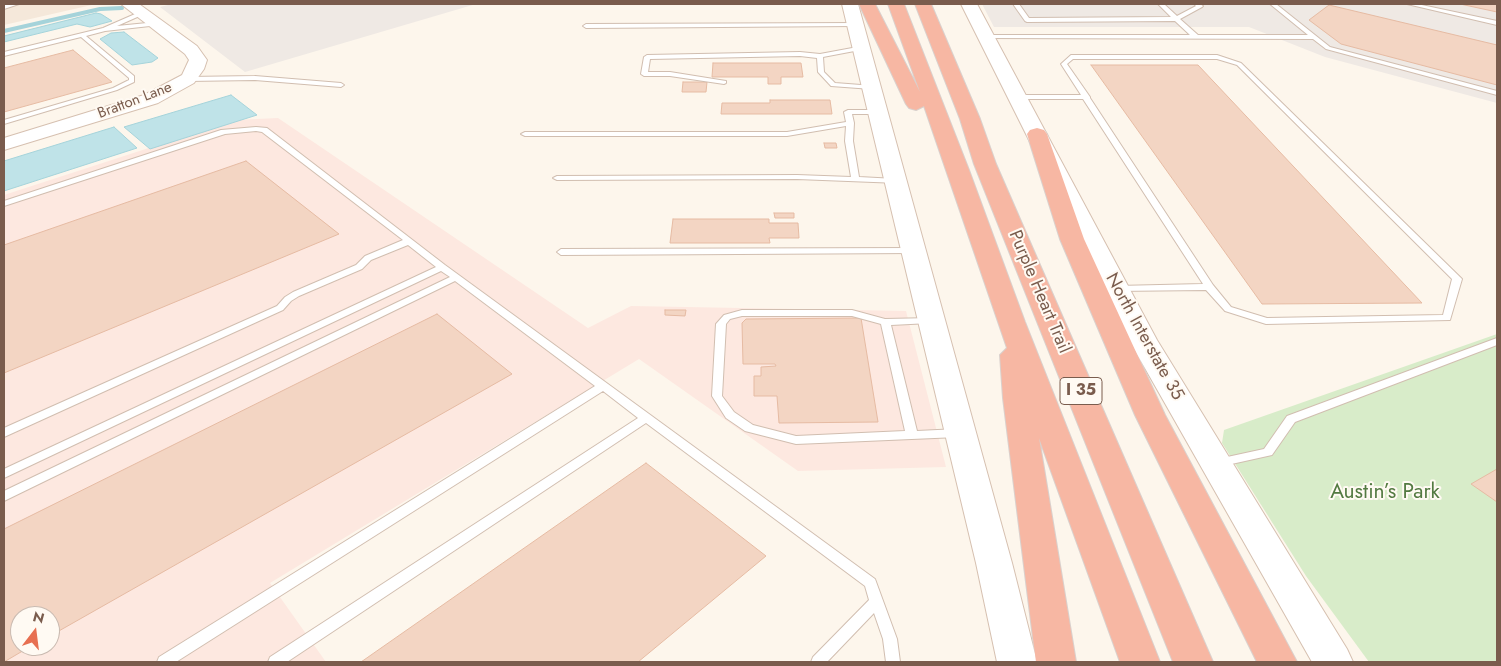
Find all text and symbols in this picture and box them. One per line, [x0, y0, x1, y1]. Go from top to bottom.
street label: Bratton Lane [95, 79, 175, 123]
street label: Purple Heart Trail [1003, 227, 1075, 357]
street label: North Interstate 35 [1100, 270, 1188, 404]
road number: I 35 [1060, 378, 1102, 404]
park label: Austin’s Park [1330, 480, 1440, 506]
north arrow [10, 606, 60, 656]
text: N [31, 606, 47, 629]

